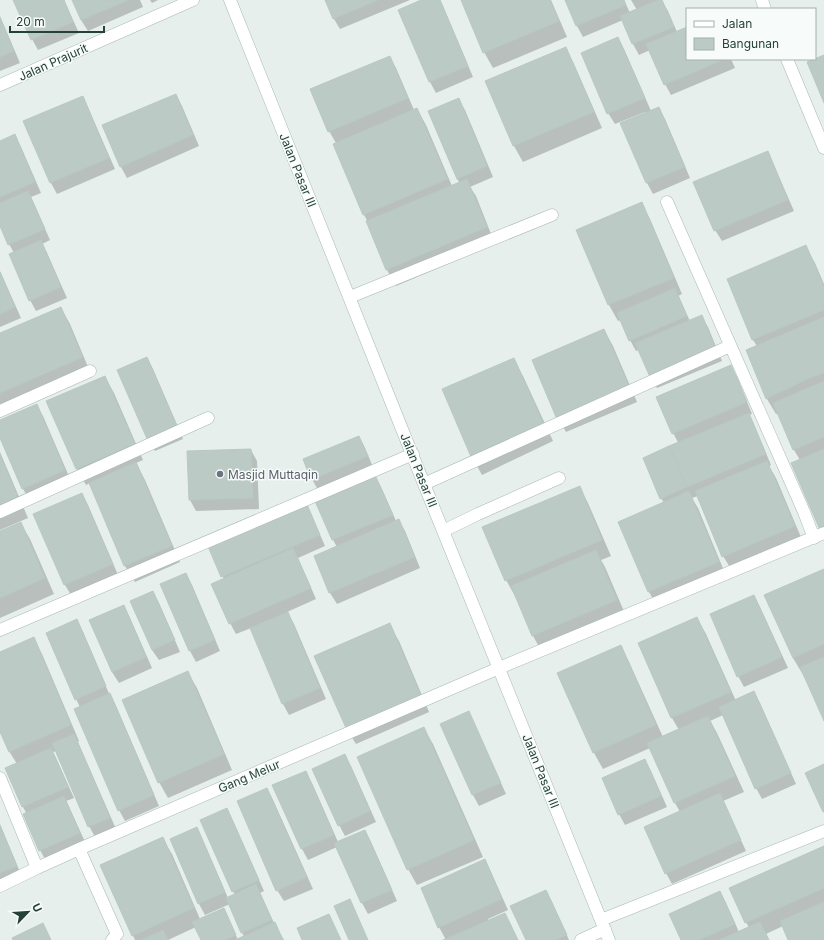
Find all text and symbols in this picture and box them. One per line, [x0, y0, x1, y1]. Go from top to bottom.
scale bar [10, 8, 104, 34]
legend [686, 8, 816, 60]
text: 20 m [16, 14, 45, 29]
text: Jalan [722, 16, 752, 31]
text: Bangunan [722, 36, 779, 51]
street label: Jalan Prajurit [16, 40, 90, 84]
street label: Jalan Pasar III [276, 131, 320, 209]
street label: Jalan Pasar III [397, 431, 441, 509]
place label: Masjid Muttaqin [228, 467, 318, 482]
marker: Masjid Muttaqin [215, 469, 225, 479]
street label: Jalan Pasar III [519, 732, 563, 810]
street label: Gang Melur [216, 756, 283, 796]
north arrow [8, 892, 48, 932]
text: U [29, 901, 45, 914]

